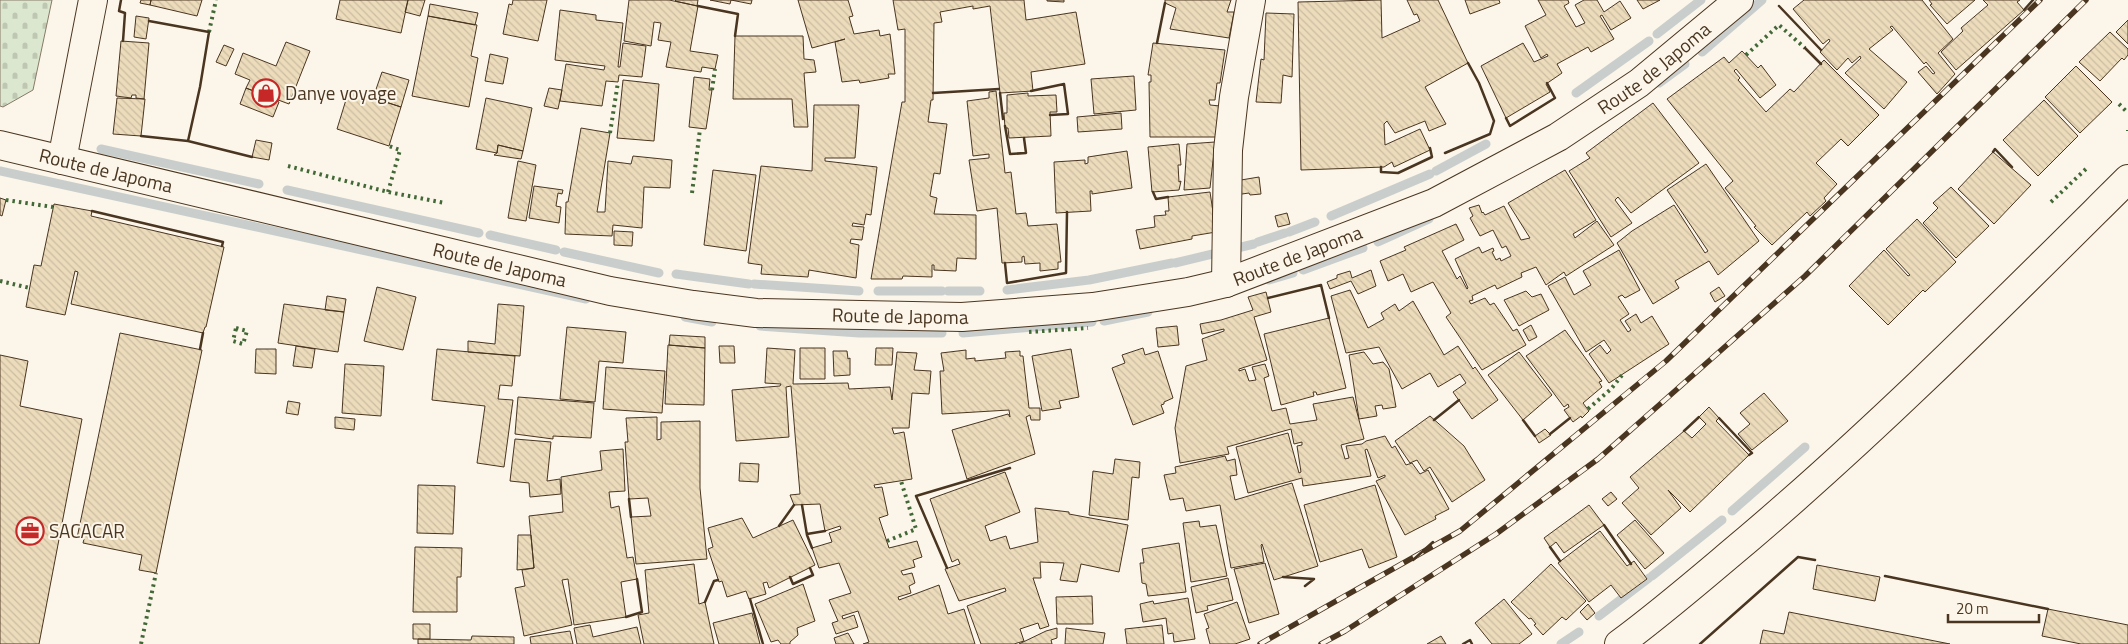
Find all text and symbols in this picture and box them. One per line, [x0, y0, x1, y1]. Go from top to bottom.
street label: Route de Japoma [1591, 14, 1717, 121]
shop icon: Danye voyage [251, 78, 281, 108]
place label: Danye voyage [285, 78, 396, 107]
street label: Route de Japoma [36, 140, 176, 200]
street label: Route de Japoma [1228, 217, 1367, 293]
street label: Route de Japoma [430, 234, 570, 294]
street label: Route de Japoma [832, 299, 970, 331]
office icon: SACACAR [15, 516, 45, 546]
place label: SACACAR [49, 516, 125, 545]
scale bar [1948, 592, 2039, 624]
text: 20 m [1956, 597, 1989, 620]

